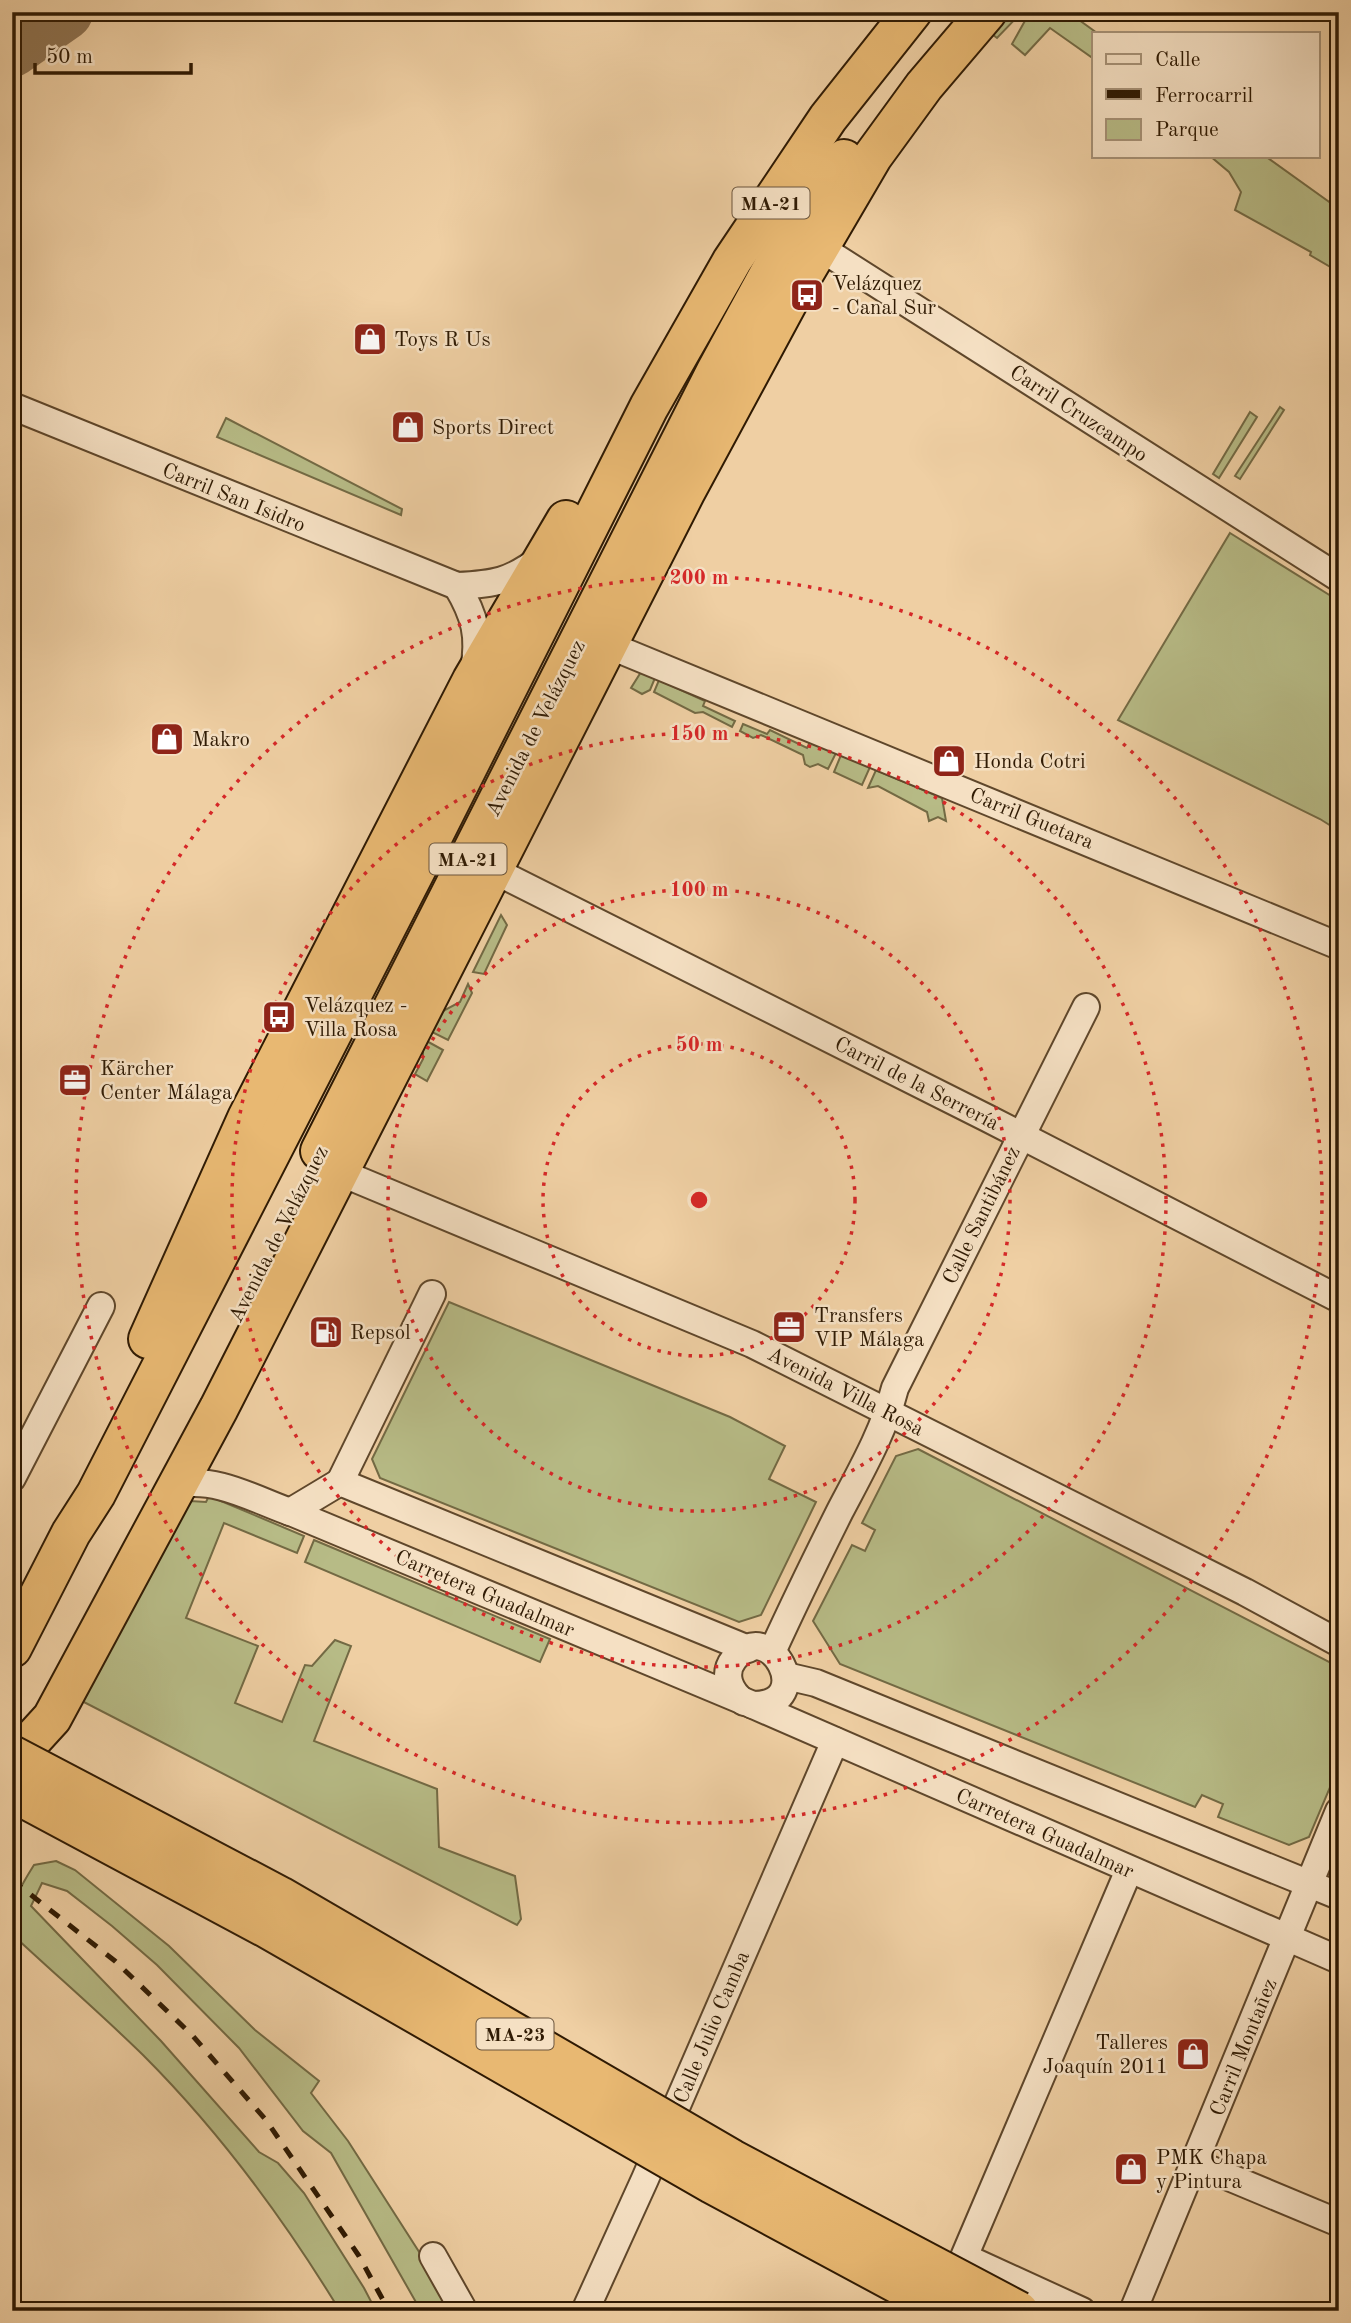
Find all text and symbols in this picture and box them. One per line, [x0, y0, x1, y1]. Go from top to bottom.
scale bar [35, 32, 191, 76]
legend [1092, 32, 1320, 158]
text: 50 m [46, 47, 93, 68]
text: Calle [1155, 50, 1200, 71]
text: Ferrocarril [1155, 86, 1253, 107]
text: Parque [1155, 120, 1219, 141]
road number: MA-21 [732, 188, 810, 218]
place label: Velázquez - Canal Sur [832, 274, 937, 319]
bus stop icon: Velázquez - Canal Sur [788, 276, 826, 314]
shop icon: Toys R Us [351, 320, 389, 358]
place label: Toys R Us [394, 330, 491, 351]
street label: Carril Cruzcampo [1006, 362, 1151, 467]
shop icon: Sports Direct [389, 408, 427, 446]
place label: Sports Direct [432, 418, 554, 439]
street label: Carril San Isidro [159, 460, 308, 537]
text: 200 m [669, 568, 729, 589]
street label: Avenida de Velázquez [483, 637, 590, 820]
shop icon: Makro [148, 720, 186, 758]
text: 150 m [669, 724, 729, 745]
place label: Makro [192, 730, 250, 751]
shop icon: Honda Cotri [930, 742, 968, 780]
place label: Honda Cotri [974, 752, 1086, 773]
street label: Carril Guetara [966, 785, 1096, 854]
road number: MA-21 [430, 844, 506, 874]
text: 100 m [669, 880, 729, 901]
place label: Velázquez - Villa Rosa [304, 996, 407, 1041]
bus stop icon: Velázquez - Villa Rosa [260, 998, 298, 1036]
street label: Carril de la Serrería [831, 1034, 1002, 1135]
text: 50 m [675, 1035, 723, 1056]
place label: Kärcher Center Málaga [100, 1059, 232, 1104]
office icon: Kärcher Center Málaga [56, 1061, 94, 1099]
street label: Avenida de Velázquez [226, 1143, 333, 1326]
street label: Calle Santibánez [940, 1143, 1025, 1288]
centre of rings [687, 1188, 711, 1212]
place label: Transfers VIP Málaga [814, 1306, 924, 1351]
office icon: Transfers VIP Málaga [770, 1308, 808, 1346]
fuel station icon: Repsol [307, 1313, 345, 1351]
place label: Repsol [350, 1323, 411, 1344]
street label: Avenida Villa Rosa [764, 1344, 927, 1441]
street label: Carretera Guadalmar [392, 1547, 578, 1642]
street label: Carretera Guadalmar [952, 1786, 1137, 1883]
street label: Calle Julio Camba [671, 1948, 754, 2107]
street label: Carril Montañez [1207, 1976, 1282, 2119]
road number: MA-23 [476, 2018, 554, 2050]
place label: Talleres Joaquín 2011 [1043, 2033, 1168, 2078]
shop icon: Talleres Joaquín 2011 [1174, 2035, 1212, 2073]
place label: PMK Chapa y Pintura [1156, 2148, 1267, 2193]
shop icon: PMK Chapa y Pintura [1112, 2150, 1150, 2188]

